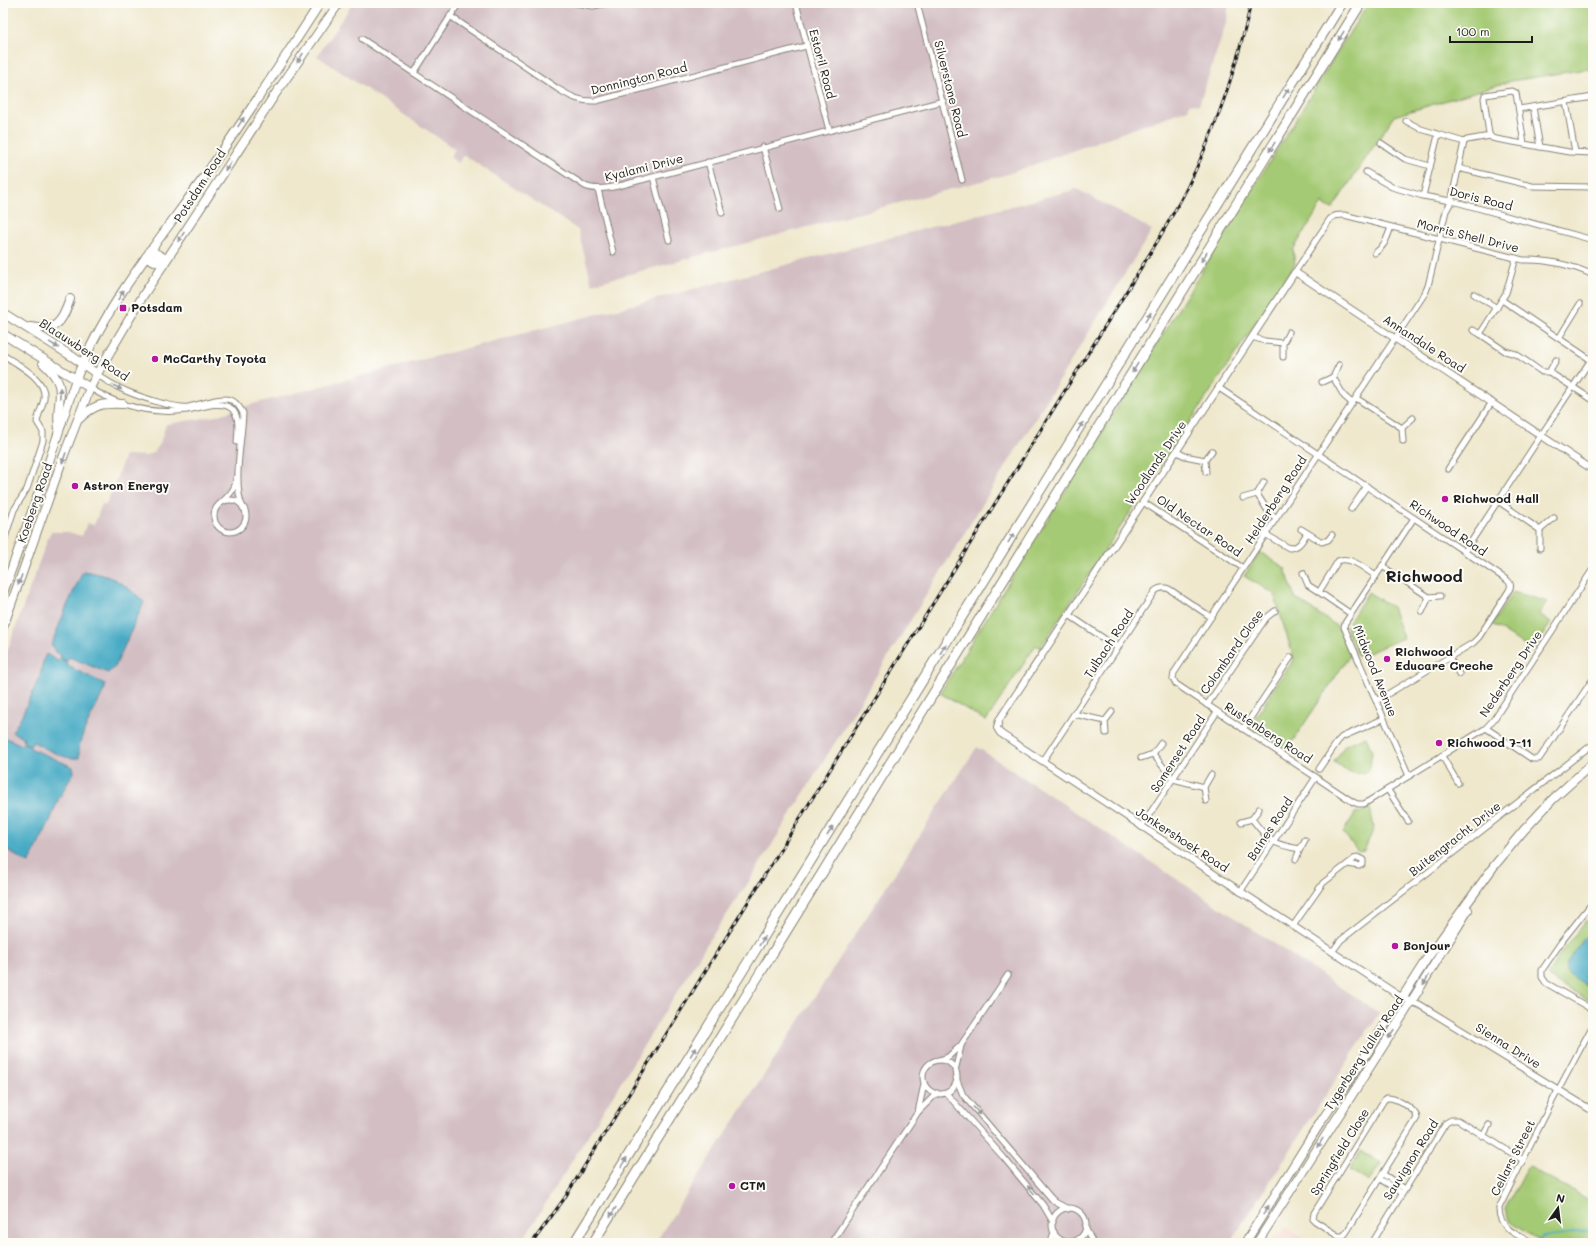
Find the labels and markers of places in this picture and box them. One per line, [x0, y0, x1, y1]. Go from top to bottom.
place label: Potsdam [131, 299, 182, 315]
marker: Potsdam [118, 303, 128, 313]
place label: McCarthy Toyota [163, 350, 266, 366]
marker: McCarthy Toyota [150, 354, 160, 364]
place label: Astron Energy [83, 477, 170, 493]
marker: Astron Energy [70, 481, 80, 491]
place label: Richwood Hall [1453, 490, 1539, 506]
marker: Richwood Hall [1440, 494, 1450, 504]
place label: Richwood Educare Creche [1395, 643, 1493, 673]
marker: Richwood Educare Creche [1382, 654, 1392, 664]
place label: Richwood 7-11 [1447, 734, 1532, 750]
marker: Richwood 7-11 [1434, 738, 1444, 748]
place label: Bonjour [1403, 937, 1450, 953]
marker: Bonjour [1390, 941, 1400, 951]
place label: CTM [740, 1177, 766, 1193]
marker: CTM [727, 1181, 737, 1191]

